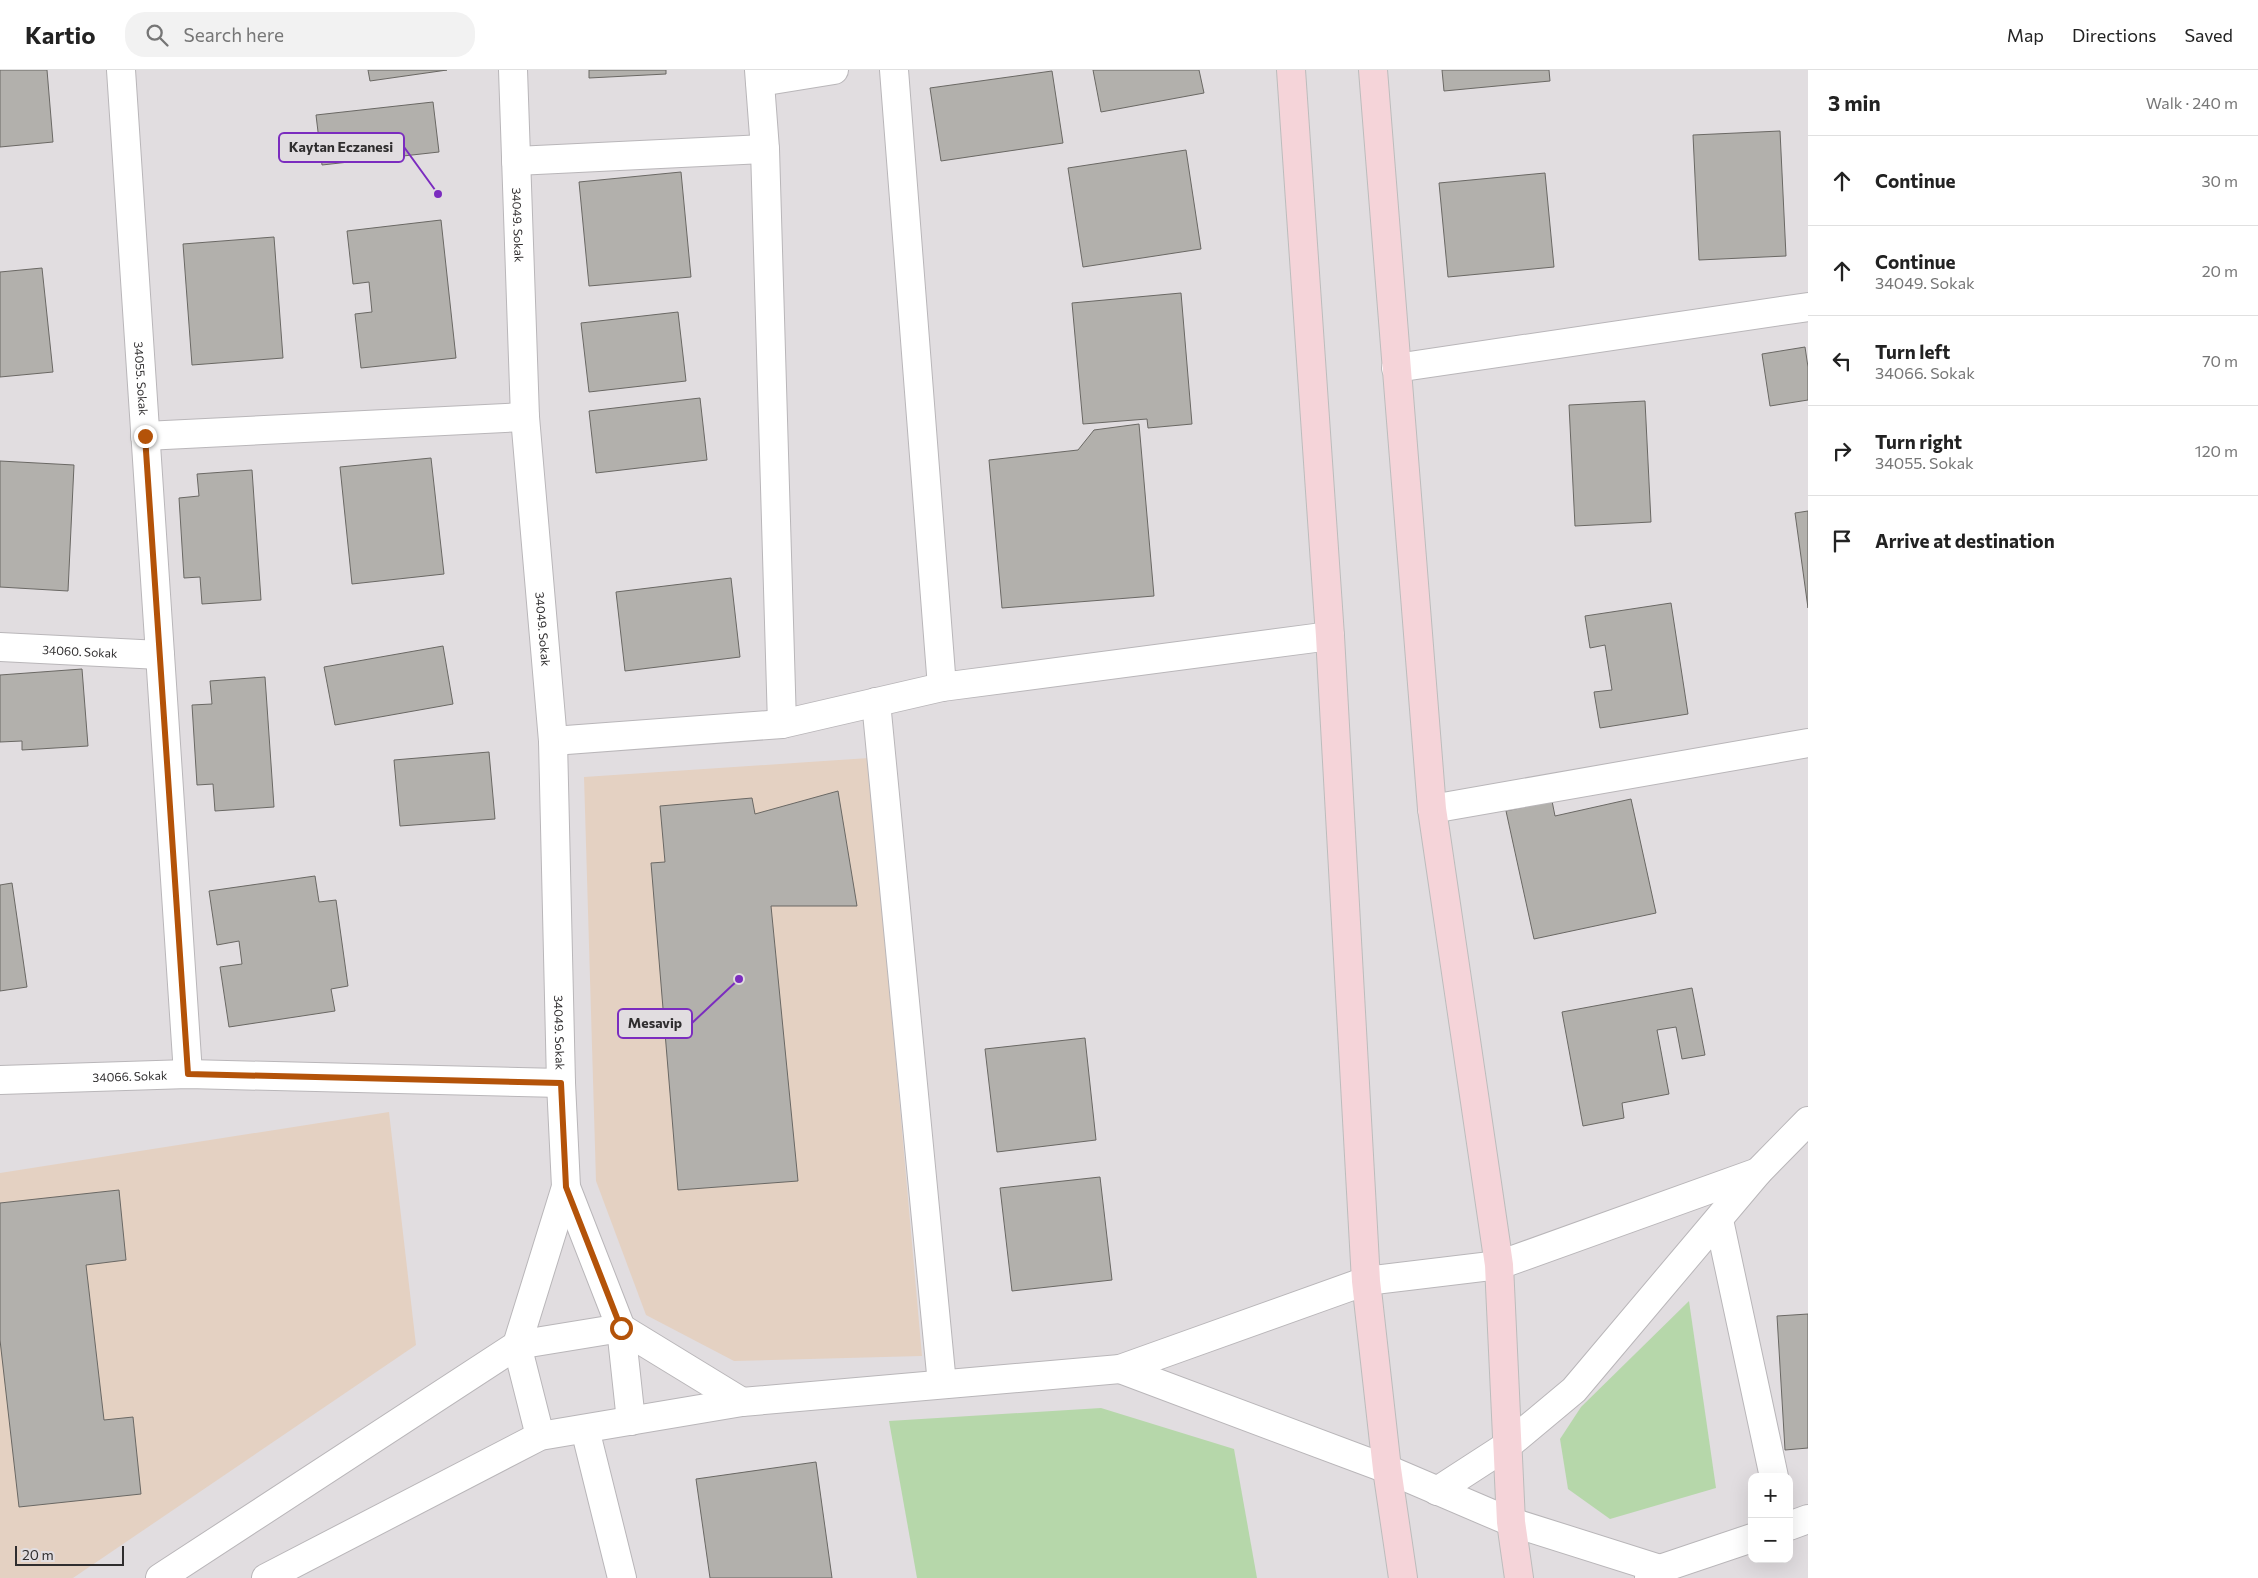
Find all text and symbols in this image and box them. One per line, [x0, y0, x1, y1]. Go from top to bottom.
search box [125, 12, 475, 57]
text: Kartio [25, 20, 95, 49]
icon: search [143, 21, 171, 49]
text: Search here [183, 23, 284, 46]
text: Map [2007, 24, 2044, 46]
text: Directions [2072, 24, 2156, 46]
text: Saved [2184, 24, 2233, 46]
text: 3 min [1828, 90, 1881, 115]
text: Walk · 240 m [2146, 93, 2238, 112]
callout: Kaytan Eczanesi [279, 133, 404, 162]
text: Kaytan Eczanesi [289, 138, 393, 155]
icon: ahead [1828, 167, 1856, 195]
text: Continue [1875, 169, 1955, 192]
text: 30 m [2201, 171, 2238, 190]
street label: 34049. Sokak [510, 187, 527, 263]
text: Continue [1875, 250, 1955, 273]
icon: ahead [1828, 257, 1856, 285]
text: 20 m [2202, 261, 2238, 280]
text: 34049. Sokak [1875, 273, 1975, 292]
text: Turn left [1875, 340, 1950, 363]
street label: 34055. Sokak [132, 341, 151, 416]
icon: left [1828, 347, 1856, 375]
text: 70 m [2202, 351, 2238, 370]
text: 34066. Sokak [1875, 363, 1975, 382]
route end [134, 425, 157, 448]
text: Turn right [1875, 430, 1962, 453]
icon: right [1828, 437, 1856, 465]
text: 120 m [2195, 441, 2238, 460]
text: 34055. Sokak [1875, 453, 1974, 472]
icon: arrive [1828, 527, 1856, 555]
text: Arrive at destination [1875, 529, 2055, 552]
street label: 34049. Sokak [533, 591, 554, 667]
street label: 34060. Sokak [42, 642, 118, 660]
street label: 34049. Sokak [552, 995, 568, 1071]
callout: Mesavip [618, 1009, 692, 1038]
text: Mesavip [628, 1014, 682, 1031]
street label: 34066. Sokak [92, 1068, 168, 1084]
route start [610, 1317, 633, 1340]
map controls [1748, 1473, 1793, 1563]
button: + [1748, 1473, 1793, 1518]
button: − [1748, 1518, 1793, 1563]
scale bar [15, 1543, 124, 1566]
text: 20 m [22, 1546, 54, 1563]

